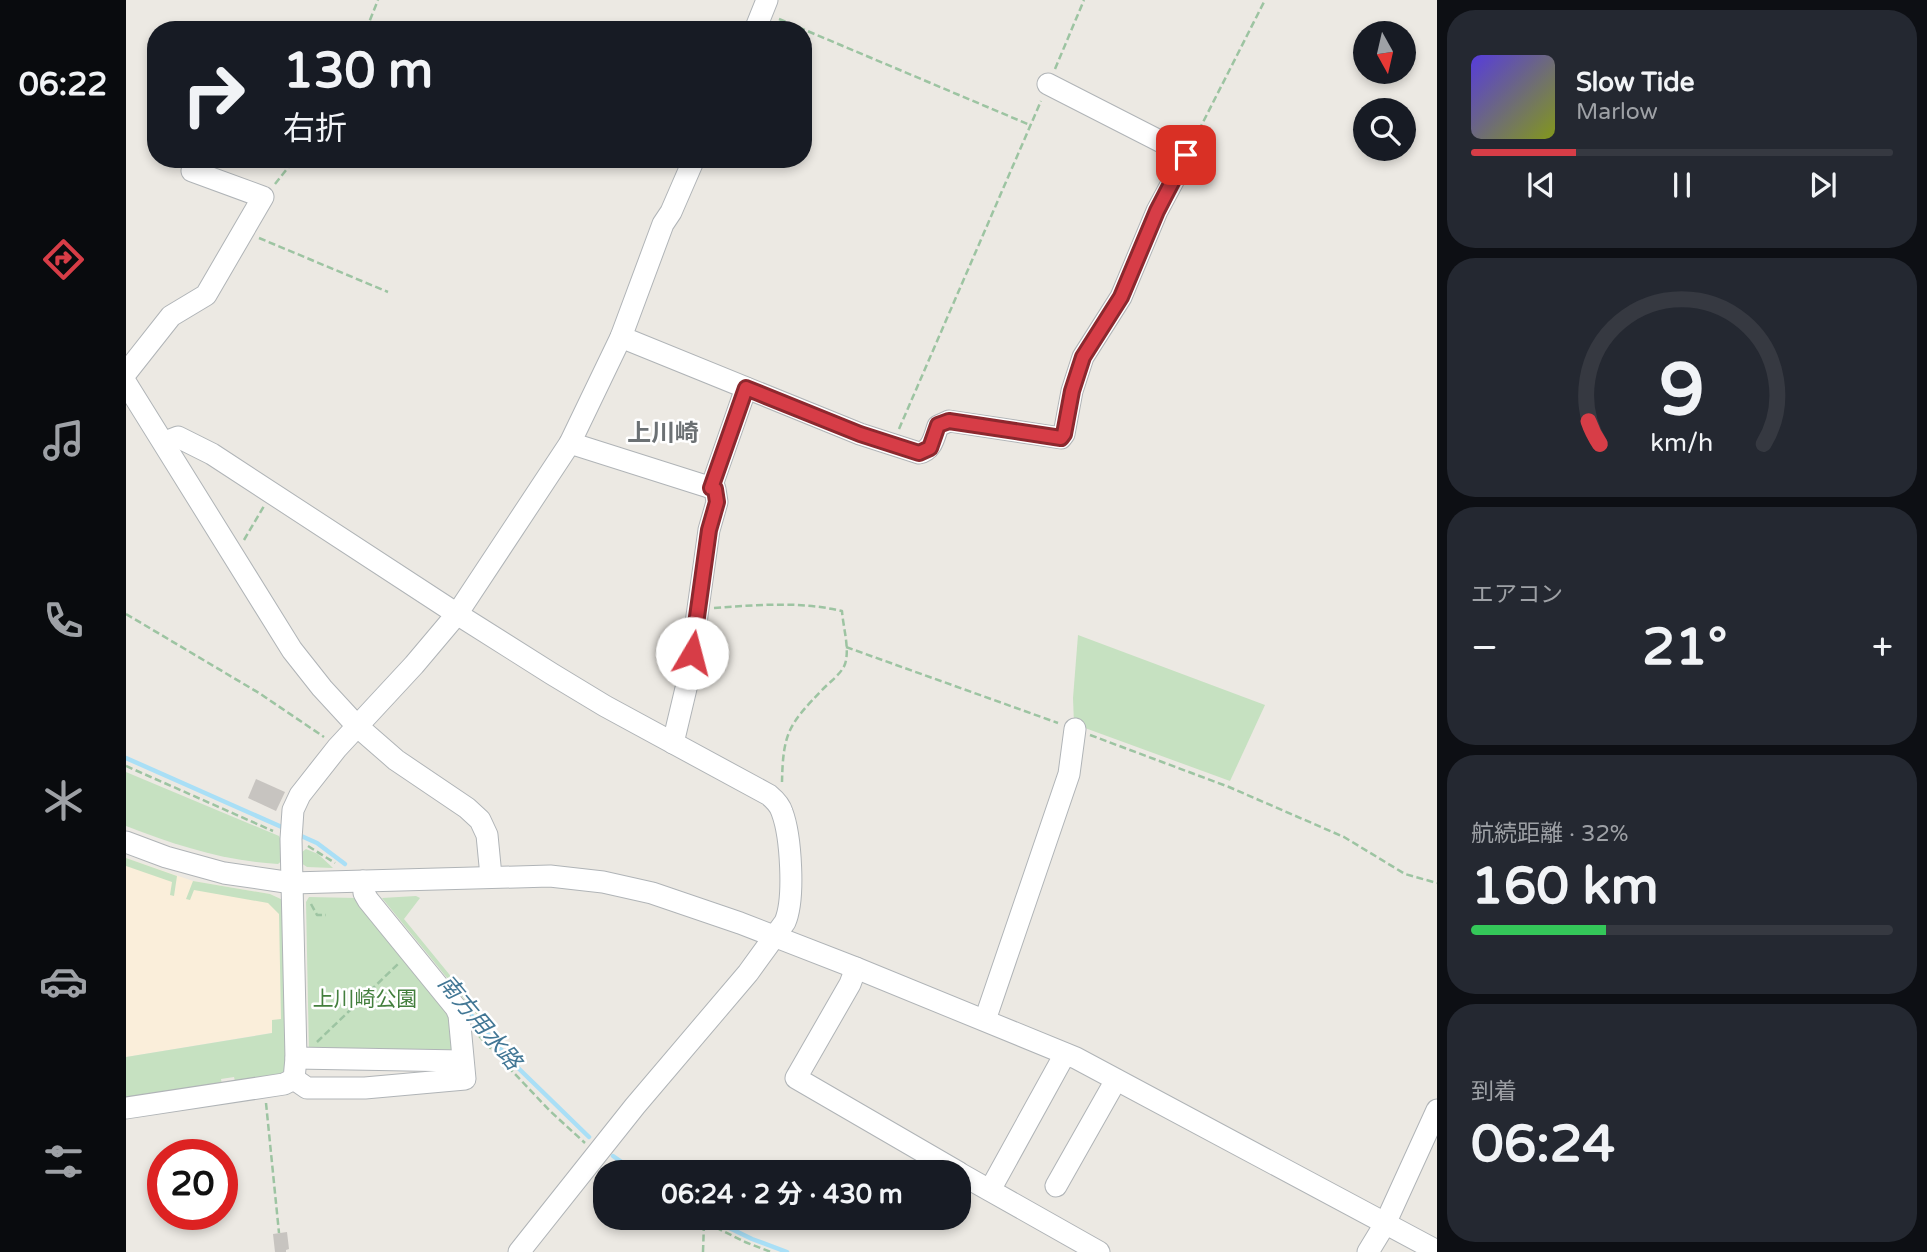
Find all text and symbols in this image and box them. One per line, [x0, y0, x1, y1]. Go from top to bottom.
north arrow [1353, 21, 1416, 84]
map controls [1353, 21, 1416, 161]
text: 130 m [283, 42, 433, 101]
icon: right [168, 49, 259, 140]
text: 06:22 [19, 66, 107, 104]
text: Slow Tide [1576, 67, 1694, 98]
button: search [1353, 98, 1416, 161]
text: Marlow [1576, 98, 1658, 126]
text: 右折 [283, 110, 347, 148]
pin [1156, 125, 1216, 185]
icon: arrive [1167, 136, 1205, 174]
icon: previous [1522, 166, 1560, 204]
icon: pause [1663, 166, 1701, 204]
icon: next [1804, 166, 1842, 204]
icon: directions [39, 235, 88, 284]
text: 9 [1659, 347, 1705, 435]
icon: music [39, 416, 88, 465]
district label: 上川崎 [627, 419, 699, 448]
text: km/h [1651, 427, 1713, 457]
text: エアコン [1471, 581, 1563, 609]
icon: phone [39, 596, 88, 645]
position arrow [655, 616, 729, 690]
text: 21° [1642, 616, 1727, 679]
text: − [1471, 625, 1498, 671]
text: + [1872, 625, 1893, 671]
icon: climate [39, 776, 88, 825]
text: 航続距離 · 32% [1471, 820, 1629, 848]
text: 160 km [1471, 855, 1659, 918]
icon: car [39, 957, 88, 1006]
water label: 南方用水路 [432, 970, 528, 1077]
park label: 上川崎公園 [313, 987, 418, 1012]
text: 到着 [1471, 1078, 1517, 1106]
text: 06:24 [1471, 1113, 1615, 1176]
icon: filters [39, 1137, 88, 1186]
speed limit sign: 20 [147, 1139, 238, 1230]
text: 06:24 · 2 分 · 430 m [661, 1179, 903, 1210]

